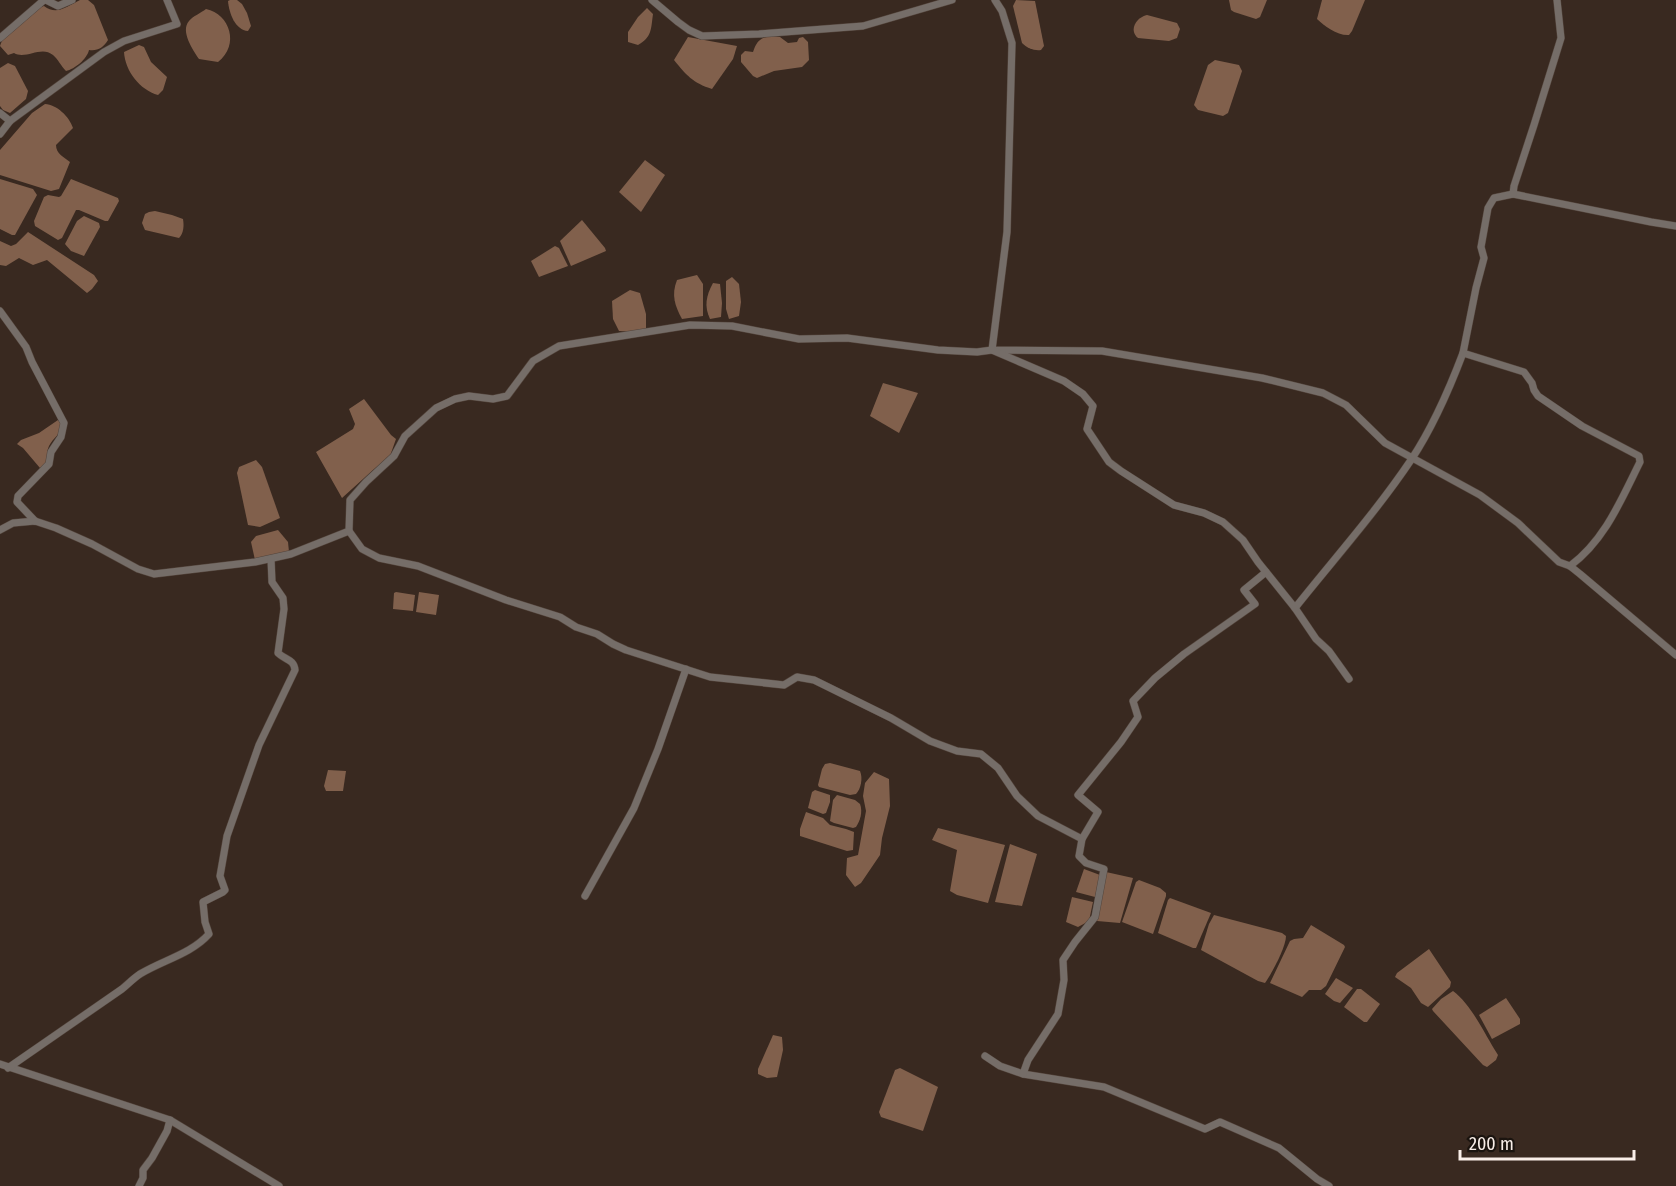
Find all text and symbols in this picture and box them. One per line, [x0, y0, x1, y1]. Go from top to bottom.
scale bar [1460, 1123, 1634, 1161]
text: 200 m [1469, 1133, 1514, 1155]

